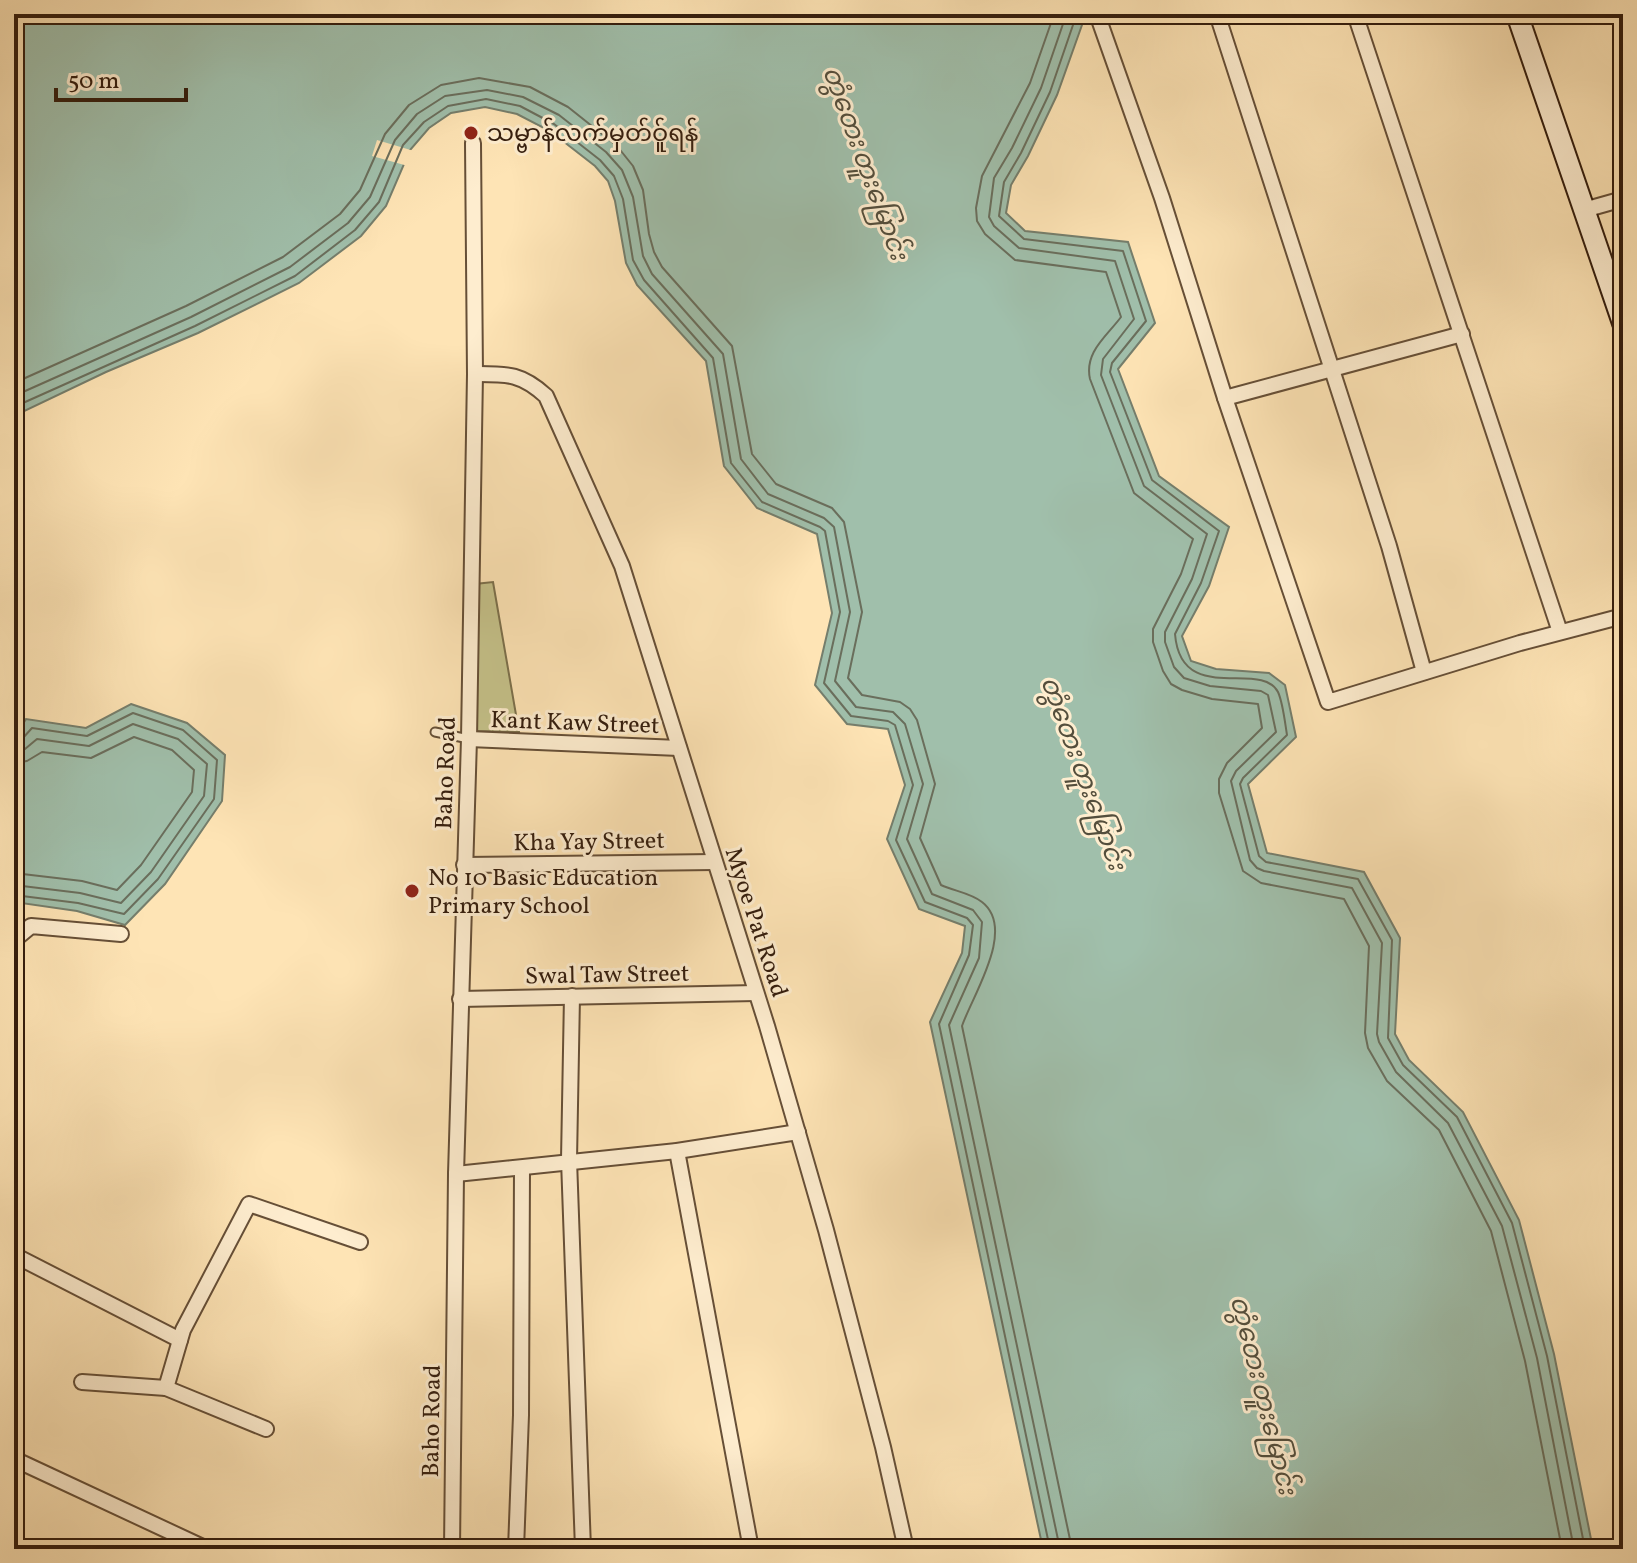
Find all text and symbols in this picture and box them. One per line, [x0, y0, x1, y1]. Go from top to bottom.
scale bar [56, 52, 186, 102]
water label: တွံတေး တူးမြောင်း [810, 61, 918, 268]
text: 50 m [68, 65, 120, 99]
place label: သမ္ဗာန်လက်မှတ်ဝ်ူရန် [487, 117, 698, 153]
marker: သမ္ဗာန်လက်မှတ်ဝ်ူရန် [462, 124, 480, 142]
water label: တွံတေး တူးမြောင်း [1028, 671, 1136, 878]
street label: Kant Kaw Street [490, 704, 660, 744]
street label: Baho Road [428, 716, 466, 830]
street label: Kha Yay Street [513, 825, 665, 861]
street label: Myoe Pat Road [715, 843, 795, 1002]
place label: No 10 Basic Education Primary School [428, 862, 658, 924]
marker: No 10 Basic Education Primary School [403, 882, 421, 900]
street label: Swal Taw Street [525, 958, 690, 994]
water label: တွံတေး တူးမြောင်း [1218, 1292, 1307, 1501]
street label: Baho Road [415, 1364, 451, 1478]

